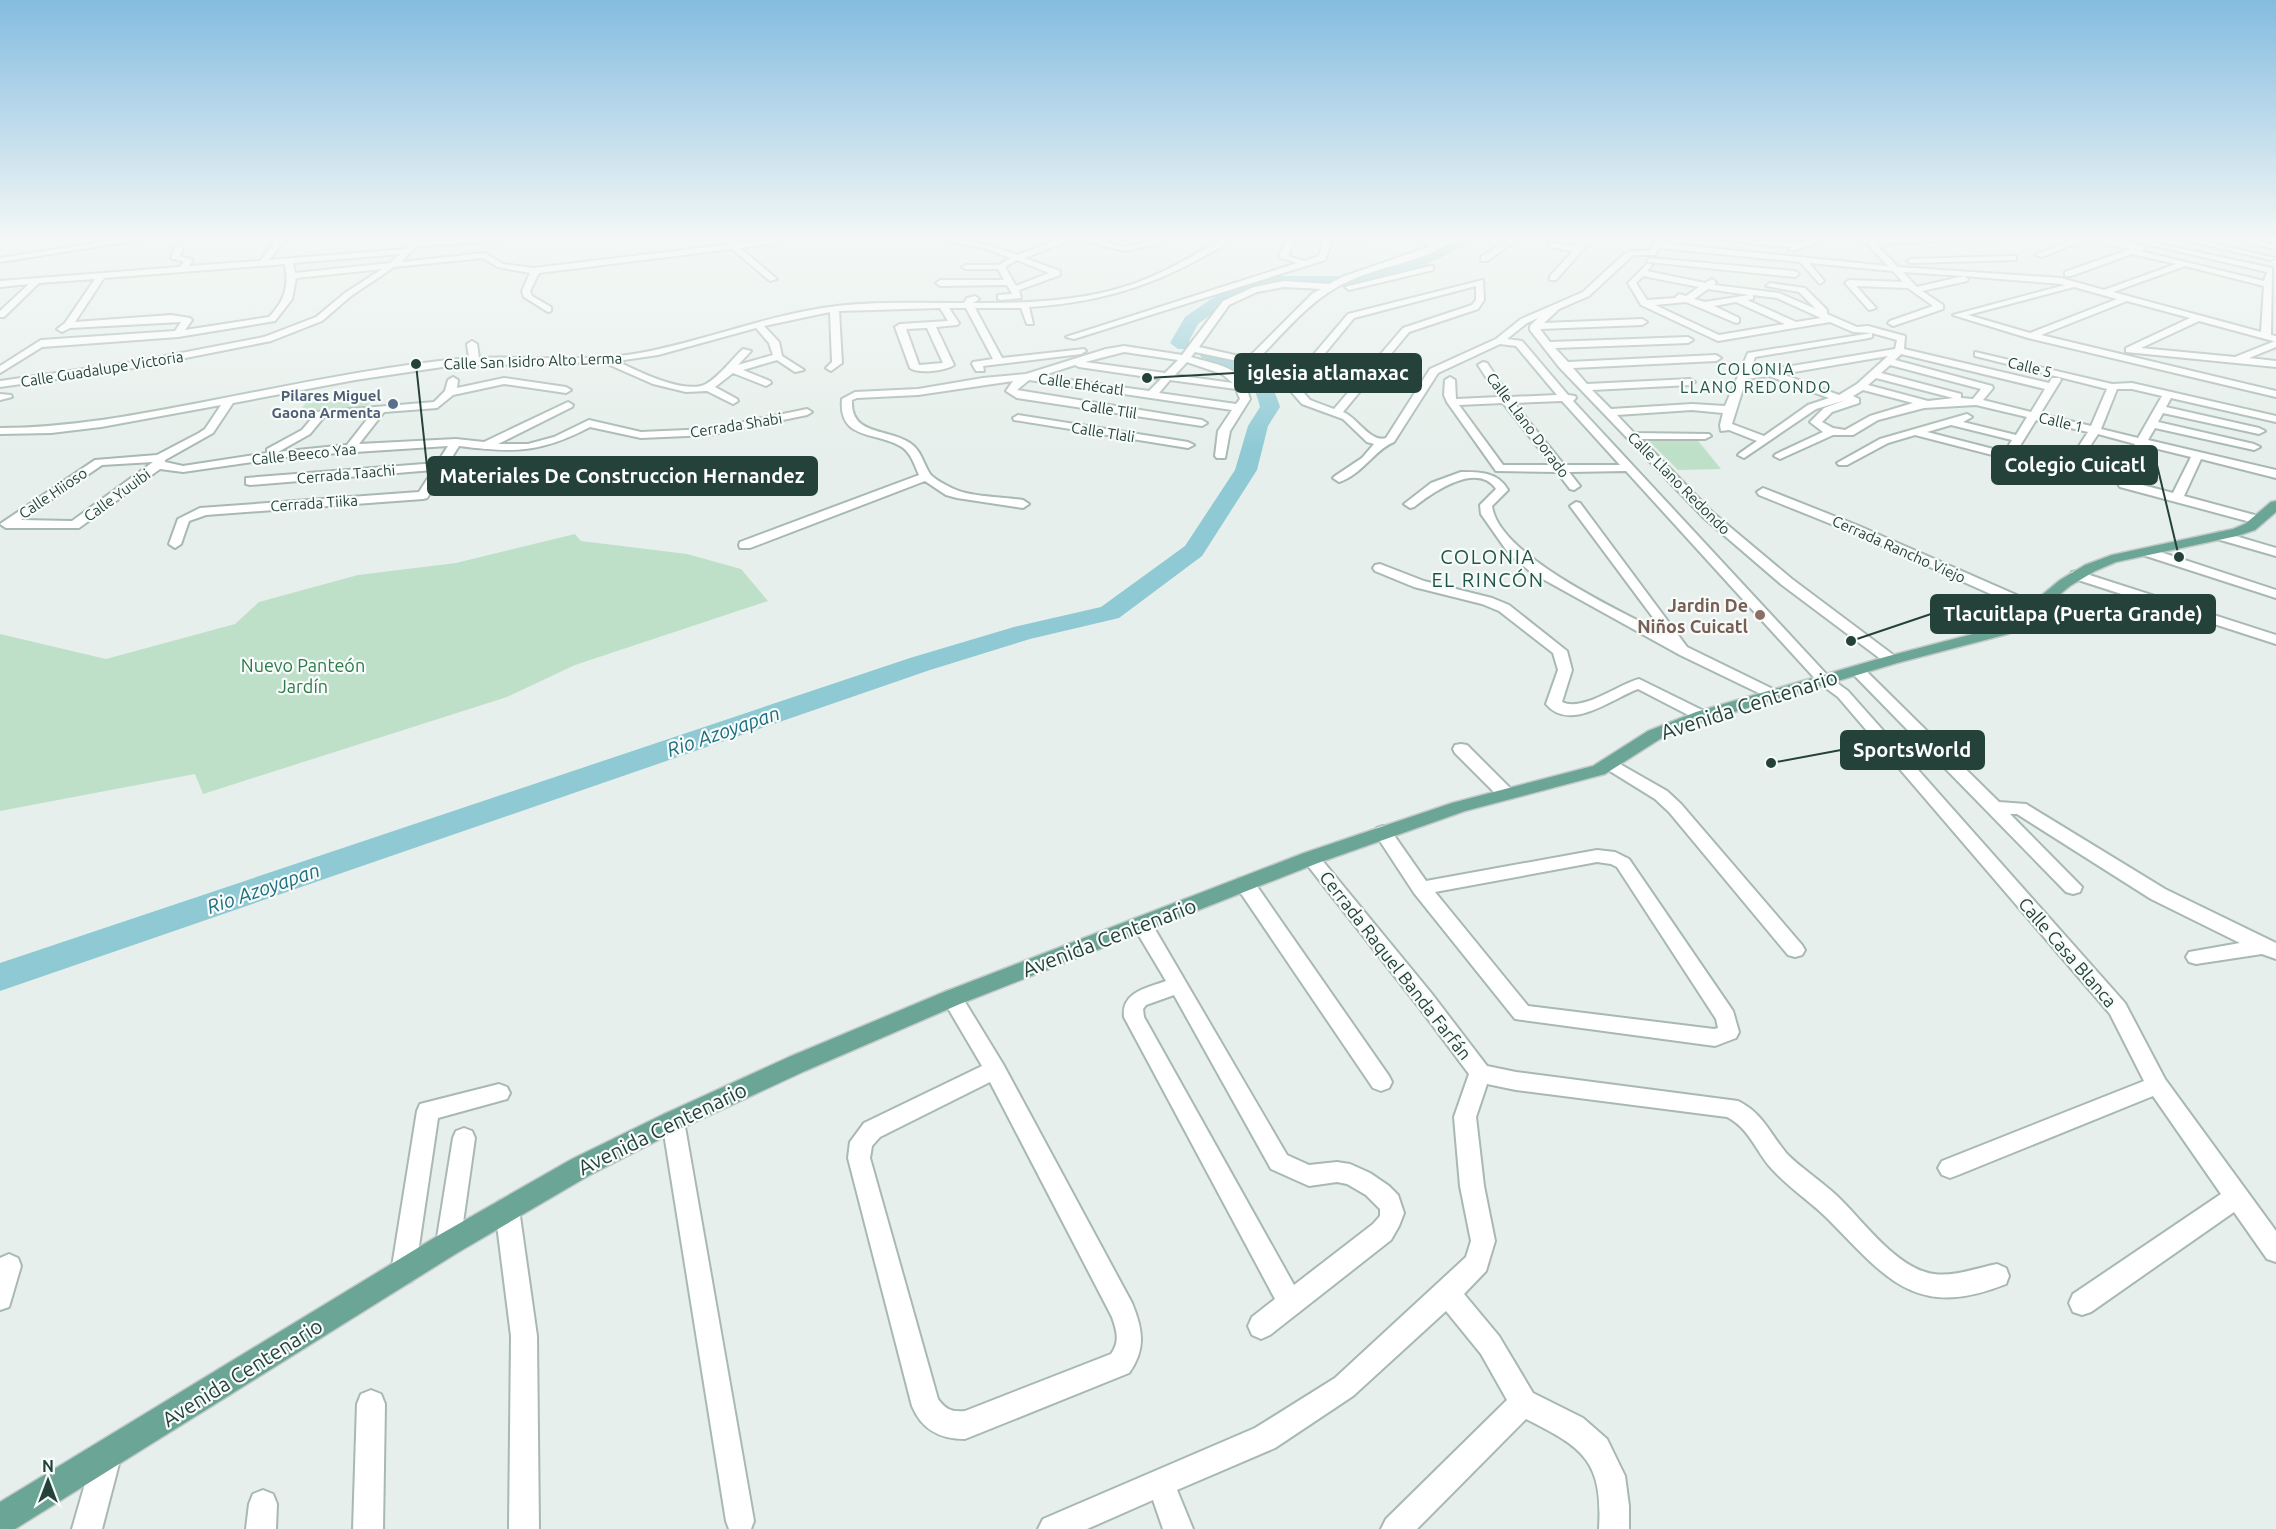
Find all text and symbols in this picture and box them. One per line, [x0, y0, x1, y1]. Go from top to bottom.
street label: Calle Guadalupe Victoria [19, 348, 185, 390]
street label: Calle San Isidro Alto Lerma [443, 349, 623, 373]
street label: Calle 5 [2006, 353, 2054, 381]
callout: iglesia atlamaxac [1235, 354, 1421, 392]
district label: COLONIA LLANO REDONDO [1680, 360, 1832, 396]
text: iglesia atlamaxac [1247, 361, 1409, 384]
street label: Calle Llano Dorado [1483, 369, 1573, 481]
street label: Calle Ehécatl [1037, 370, 1125, 398]
place label: Pilares Miguel Gaona Armenta [272, 387, 381, 421]
street label: Calle Tlil [1080, 396, 1138, 422]
marker: Pilares Miguel Gaona Armenta [386, 397, 400, 411]
street label: Cerrada Shabi [689, 409, 783, 441]
street label: Calle 1 [2037, 409, 2085, 435]
street label: Calle Tlali [1070, 419, 1136, 445]
street label: Calle Llano Redondo [1624, 428, 1734, 538]
street label: Calle Beeco Yaa [251, 440, 357, 468]
callout: Colegio Cuicatl [1992, 446, 2157, 484]
text: Colegio Cuicatl [2004, 453, 2146, 476]
callout: Materiales De Construccion Hernandez [428, 457, 817, 495]
street label: Cerrada Taachi [296, 461, 396, 487]
street label: Calle Hiioso [16, 464, 90, 522]
text: Materiales De Construccion Hernandez [439, 464, 805, 487]
street label: Calle Yuuibi [80, 465, 154, 525]
street label: Cerrada Tiika [270, 491, 358, 515]
street label: Cerrada Rancho Viejo [1830, 512, 1968, 586]
district label: COLONIA EL RINCÓN [1431, 545, 1545, 591]
place label: Jardin De Niños Cuicatl [1637, 595, 1749, 636]
callout: Tlacuitlapa (Puerta Grande) [1931, 595, 2215, 633]
text: Tlacuitlapa (Puerta Grande) [1943, 602, 2203, 625]
marker: Jardin De Niños Cuicatl [1753, 608, 1767, 622]
park label: Nuevo Panteón Jardín [241, 655, 365, 696]
street label: Avenida Centenario [1658, 664, 1840, 744]
water label: Rio Azoyapan [663, 701, 783, 761]
callout: SportsWorld [1841, 731, 1984, 769]
text: SportsWorld [1853, 738, 1971, 761]
water label: Rio Azoyapan [203, 858, 323, 918]
street label: Cerrada Raquel Banda Farfán [1316, 867, 1476, 1063]
street label: Avenida Centenario [1019, 893, 1199, 981]
street label: Calle Casa Blanca [2015, 893, 2121, 1011]
street label: Avenida Centenario [574, 1077, 750, 1179]
street label: Avenida Centenario [157, 1313, 327, 1431]
north arrow [18, 1451, 78, 1511]
text: N [42, 1457, 54, 1475]

